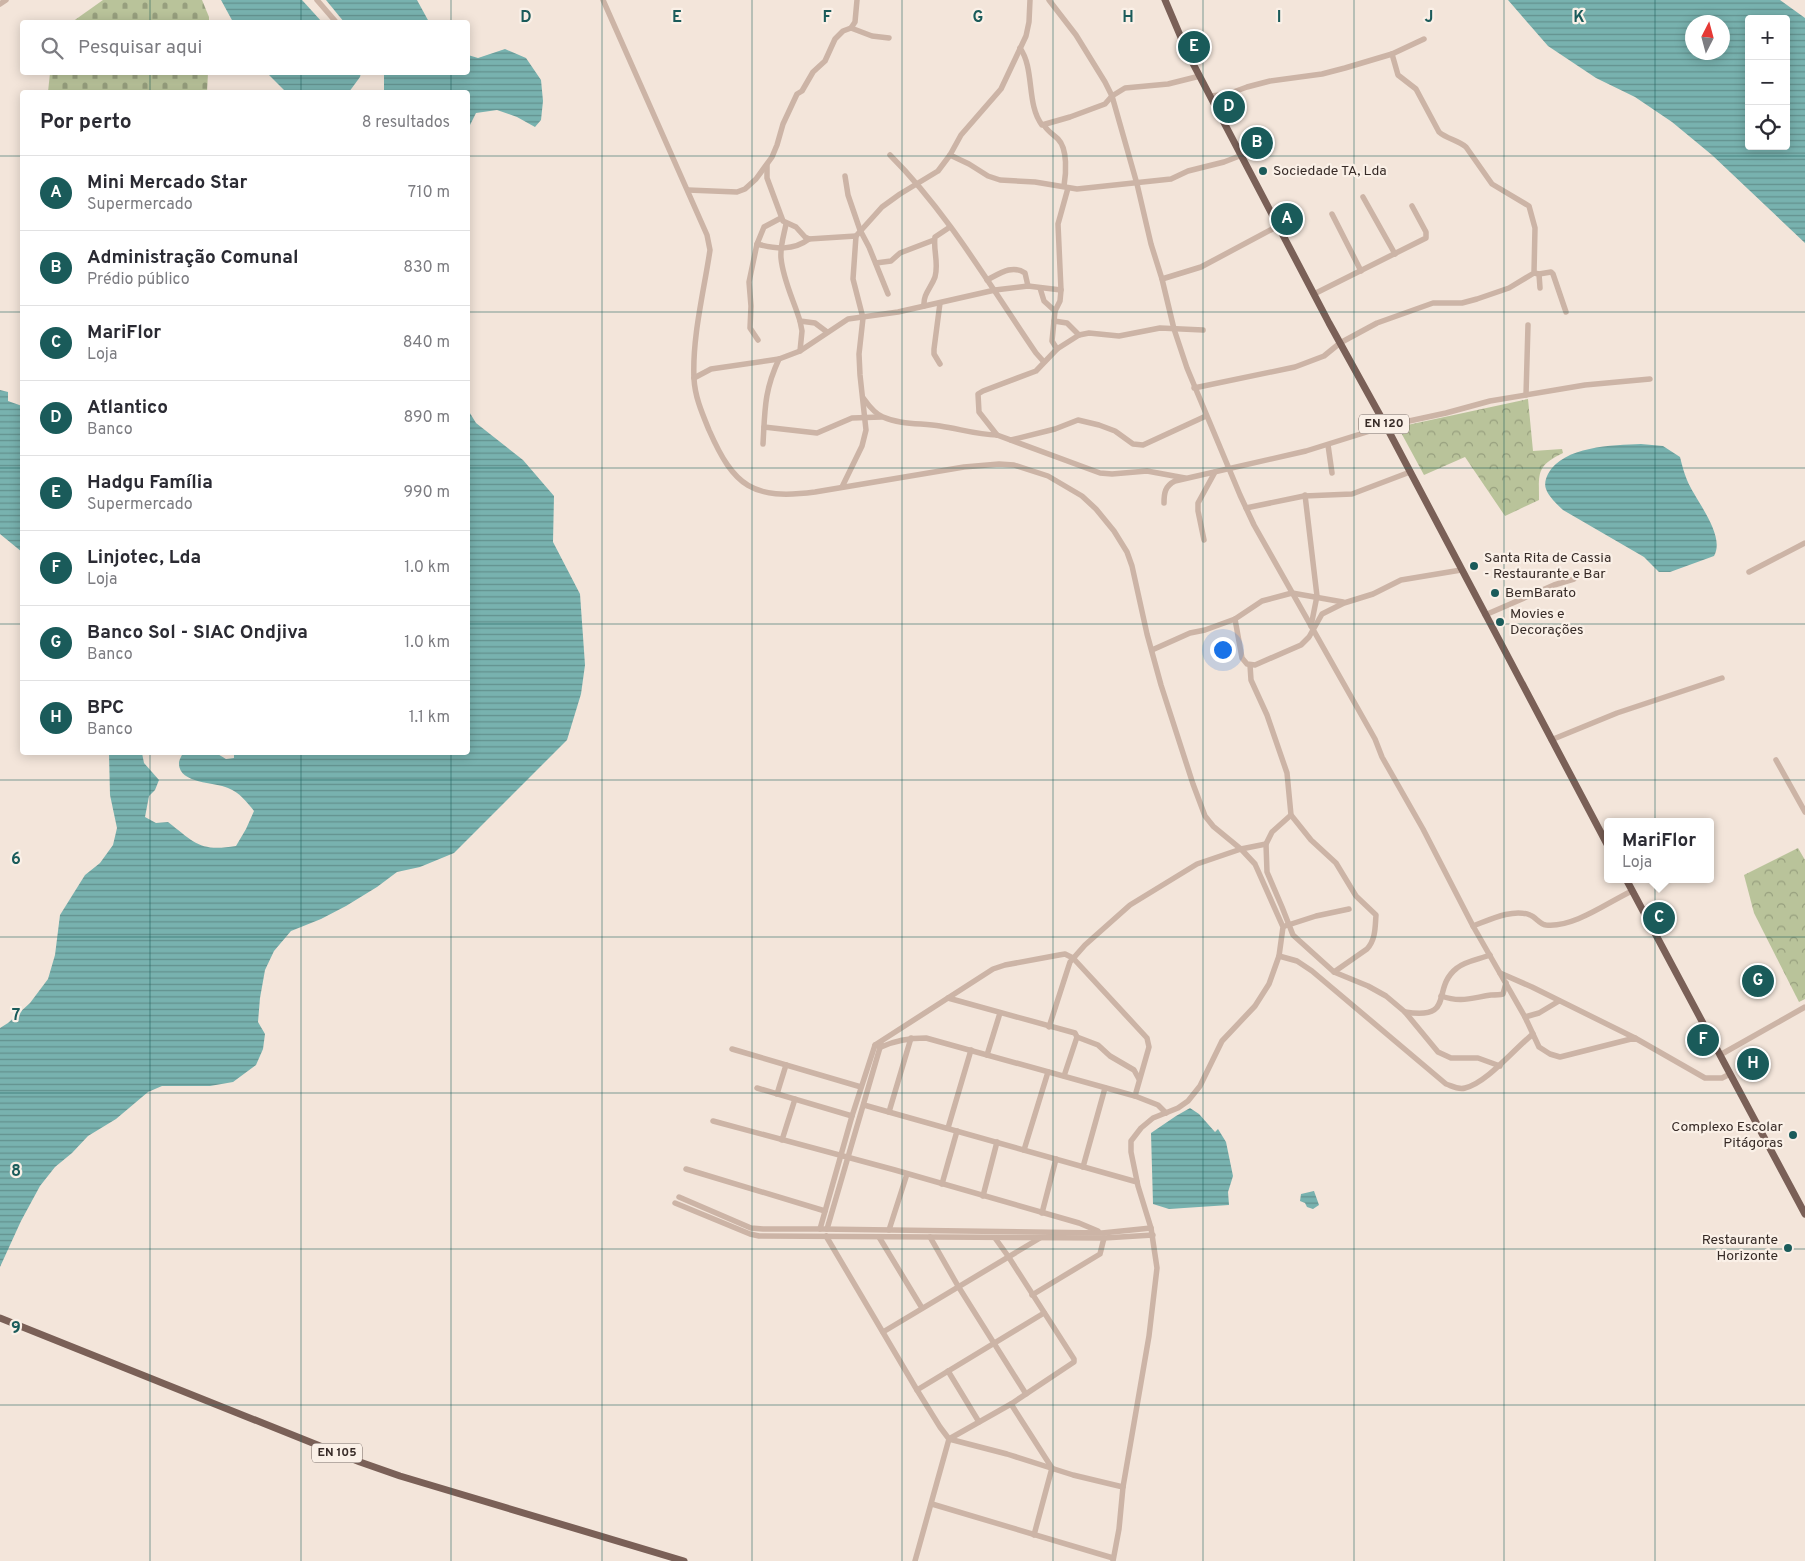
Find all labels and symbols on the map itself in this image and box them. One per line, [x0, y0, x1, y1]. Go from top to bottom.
text: D [520, 8, 532, 28]
text: E [672, 8, 682, 28]
text: F [822, 8, 832, 28]
text: G [973, 8, 983, 28]
text: H [1122, 8, 1134, 28]
text: I [1277, 8, 1281, 28]
text: J [1425, 8, 1433, 28]
text: K [1573, 8, 1585, 28]
north arrow [1685, 15, 1730, 60]
pin: E [1178, 28, 1210, 66]
pin: D [1213, 88, 1245, 126]
pin: B [1241, 124, 1273, 162]
place label: Sociedade TA, Lda [1273, 163, 1387, 180]
marker: Sociedade TA, Lda [1257, 165, 1269, 177]
pin: A [1271, 200, 1303, 238]
road number: EN 120 [1359, 414, 1409, 434]
place label: Santa Rita de Cassia - Restaurante e Bar [1484, 550, 1611, 583]
marker: Santa Rita de Cassia - Restaurante e Bar [1468, 560, 1480, 572]
place label: BemBarato [1505, 585, 1576, 602]
marker: BemBarato [1489, 587, 1501, 599]
place label: Movies e Decorações [1510, 606, 1584, 639]
marker: Movies e Decorações [1494, 616, 1506, 628]
your location [1210, 637, 1236, 663]
text: 6 [11, 850, 21, 870]
pin: C [1643, 899, 1675, 937]
pin: G [1742, 962, 1774, 1000]
text: 7 [12, 1006, 20, 1026]
pin: F [1687, 1021, 1719, 1059]
pin: H [1737, 1045, 1769, 1083]
place label: Complexo Escolar Pitágoras [1671, 1119, 1784, 1152]
marker: Complexo Escolar Pitágoras [1787, 1129, 1799, 1141]
text: 8 [11, 1162, 21, 1182]
place label: Restaurante Horizonte [1702, 1232, 1778, 1265]
marker: Restaurante Horizonte [1782, 1242, 1794, 1254]
text: 9 [11, 1319, 21, 1339]
road number: EN 105 [312, 1444, 362, 1462]

